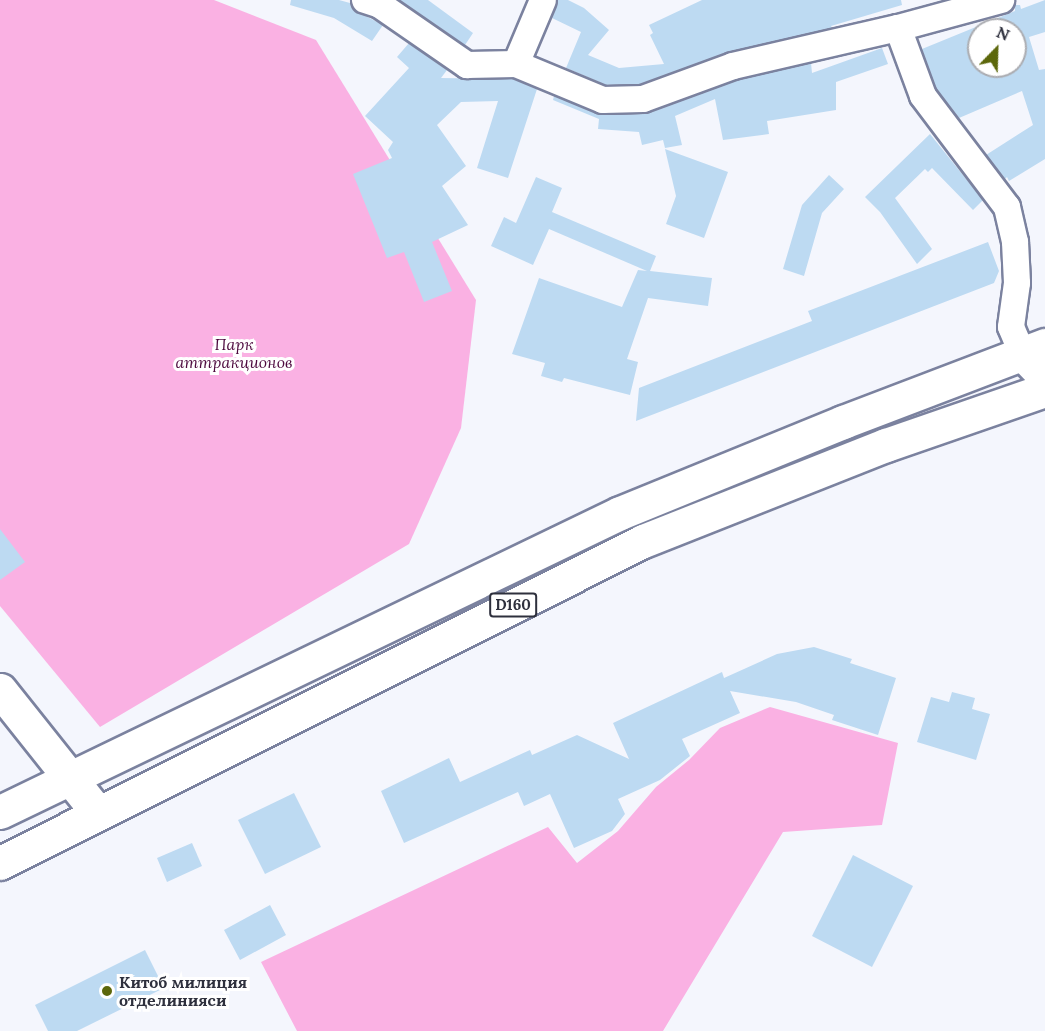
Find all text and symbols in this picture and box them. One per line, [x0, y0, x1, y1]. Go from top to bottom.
north arrow [967, 18, 1027, 78]
text: N [994, 22, 1013, 45]
park label: Парк аттракционов [176, 334, 292, 372]
road number: D160 [489, 593, 537, 617]
place label: Китоб милиция отделинияси [119, 972, 247, 1010]
marker: Китоб милиция отделинияси [100, 984, 114, 998]

